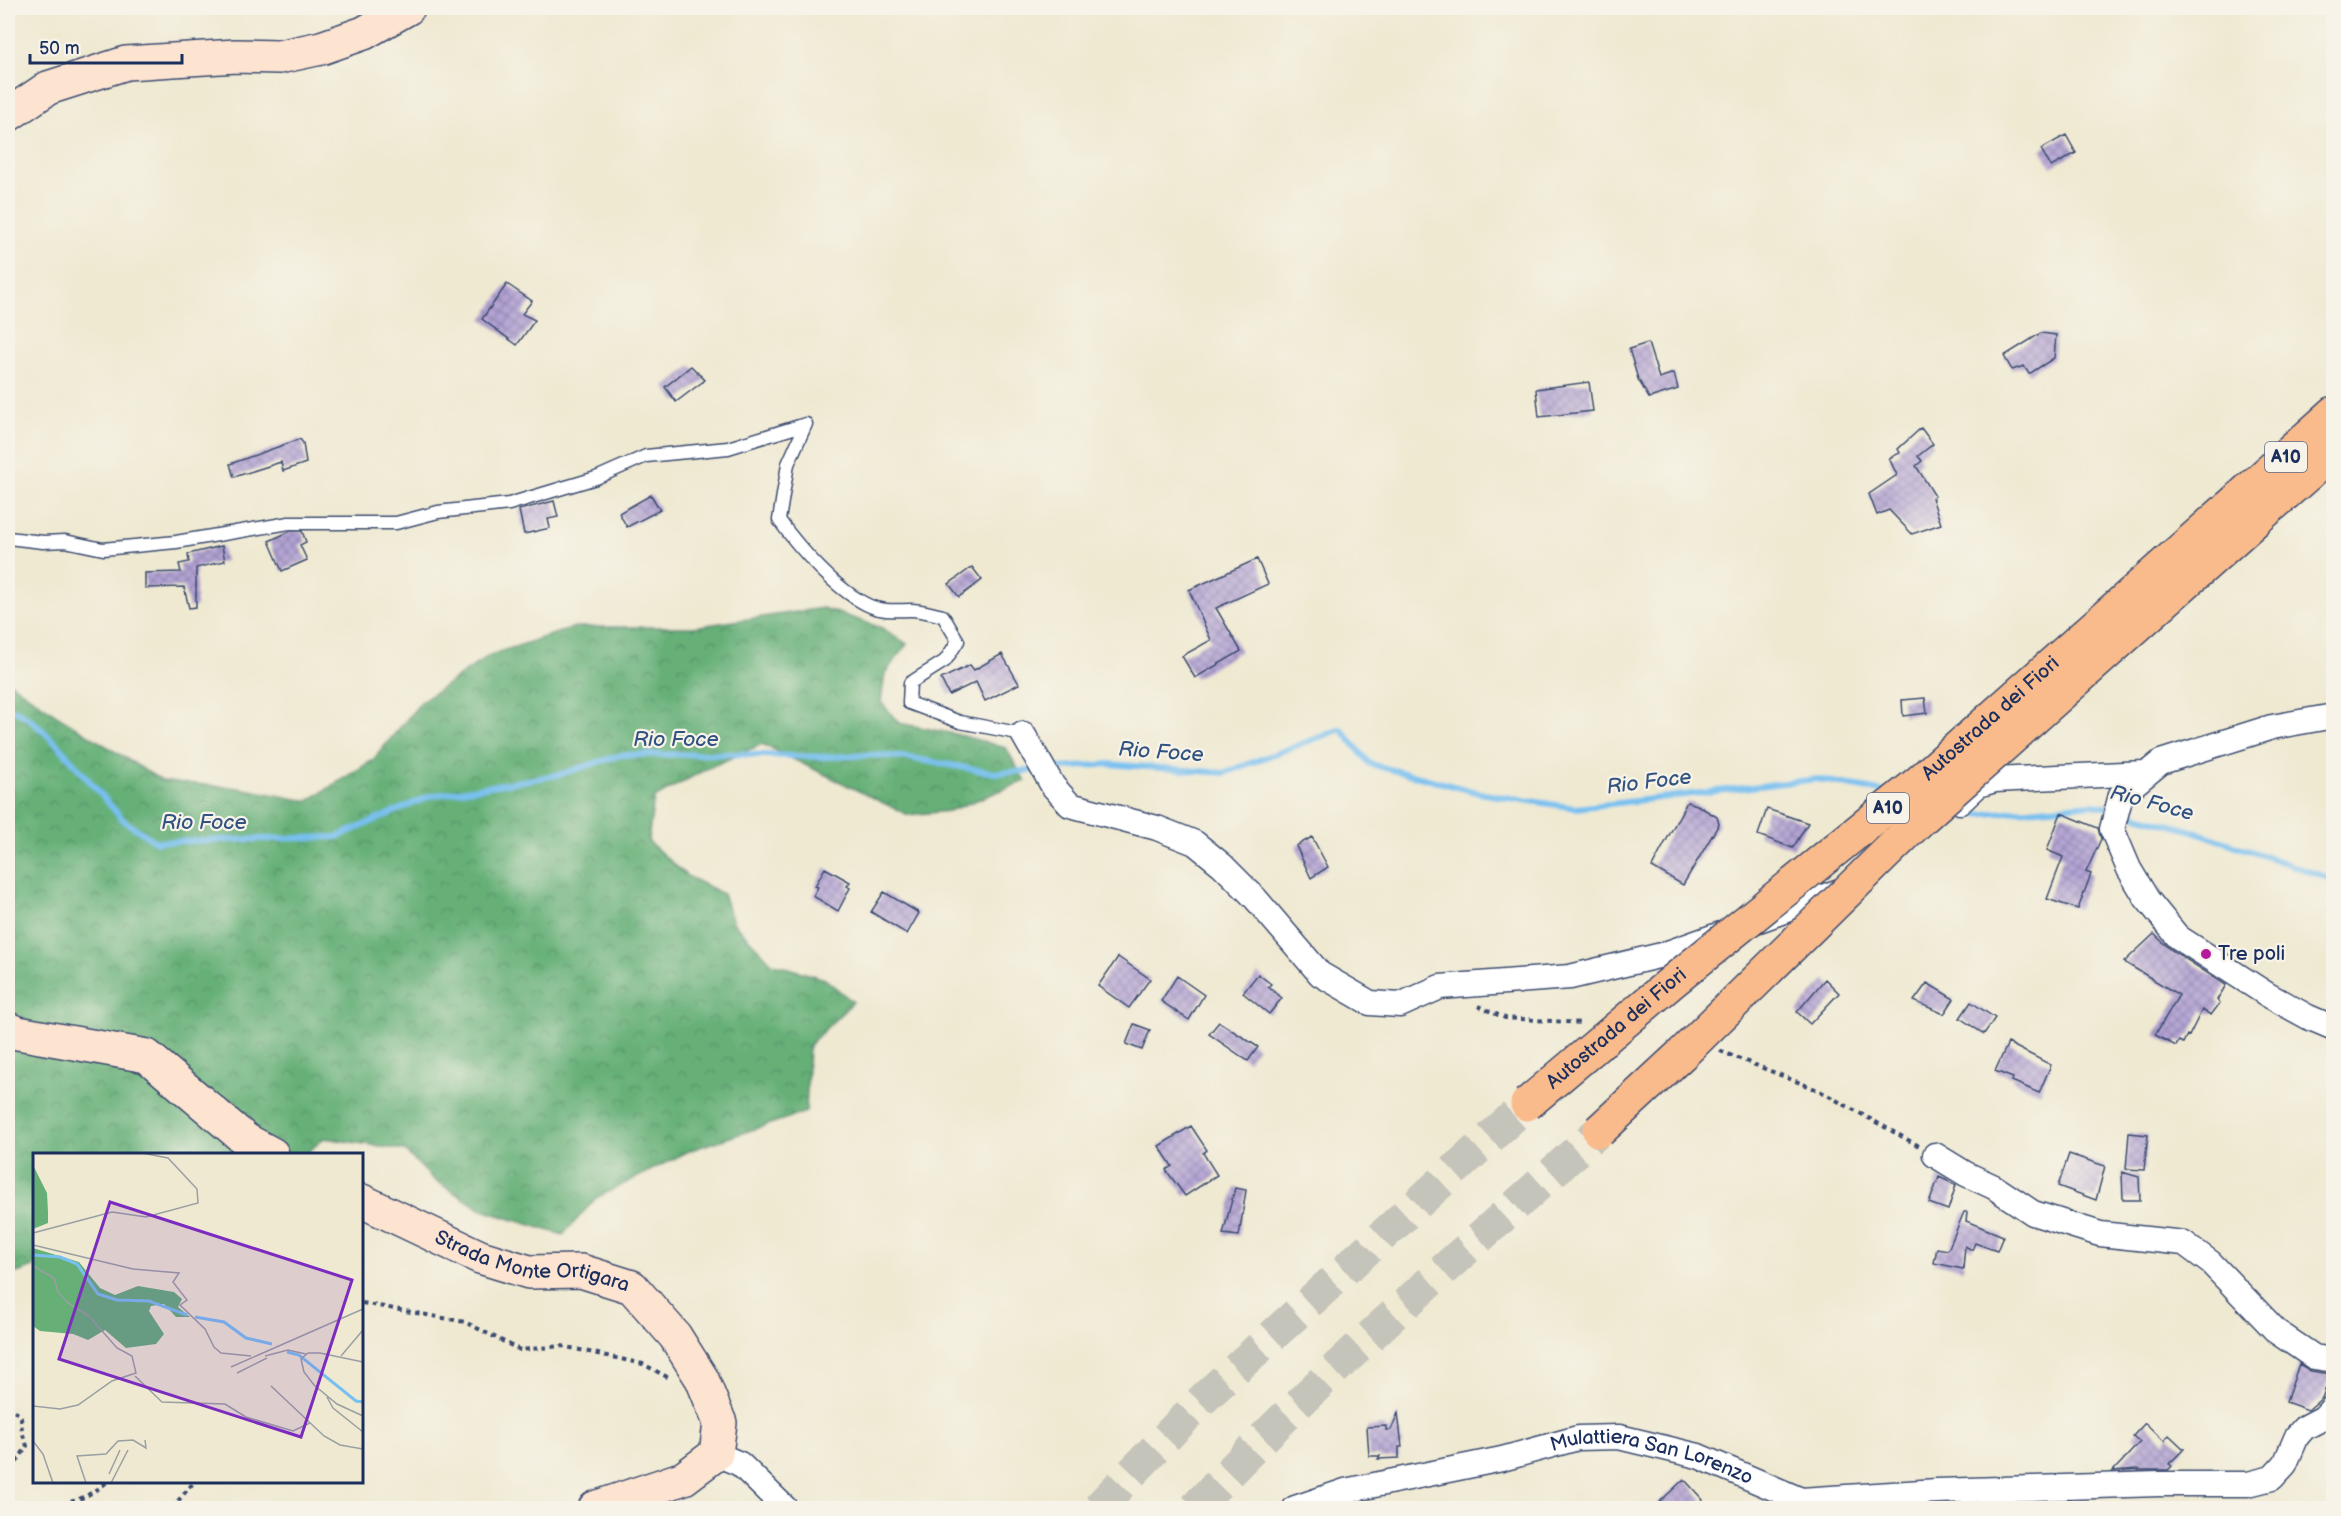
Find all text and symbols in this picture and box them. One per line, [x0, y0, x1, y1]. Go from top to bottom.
scale bar [30, 27, 182, 65]
text: 50 m [39, 38, 80, 59]
road number: A10 [2265, 442, 2307, 472]
street label: Autostrada dei Fiori [1917, 651, 2064, 786]
water label: Rio Foce [633, 727, 719, 752]
water label: Rio Foce [1118, 737, 1204, 767]
water label: Rio Foce [1605, 764, 1693, 800]
water label: Rio Foce [2108, 780, 2196, 826]
road number: A10 [1867, 793, 1909, 823]
water label: Rio Foce [161, 810, 247, 835]
place label: Tre poli [2218, 942, 2285, 966]
marker: Tre poli [2199, 947, 2213, 961]
street label: Autostrada dei Fiori [1542, 963, 1691, 1094]
inset map [33, 1153, 363, 1483]
street label: Strada Monte Ortigara [431, 1225, 632, 1297]
street label: Mulattiera San Lorenzo [1547, 1425, 1756, 1490]

